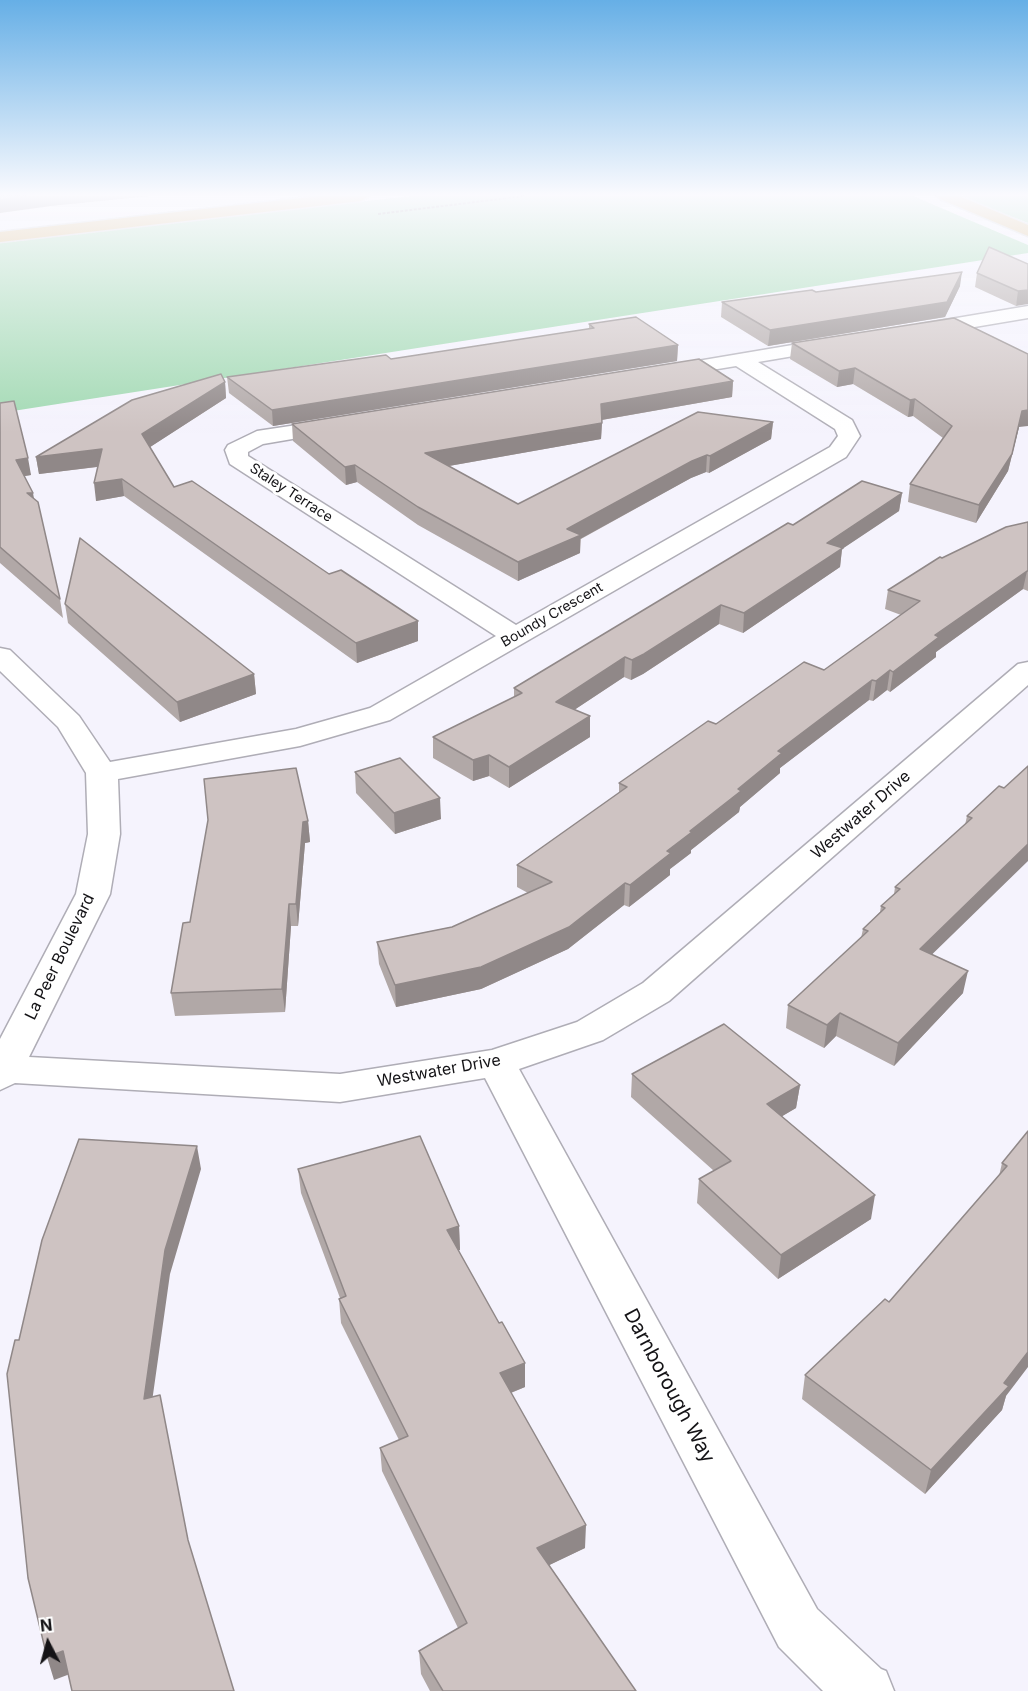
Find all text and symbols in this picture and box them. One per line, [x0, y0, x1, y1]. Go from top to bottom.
street label: Staley Terrace [246, 460, 336, 526]
street label: Boundy Crescent [498, 579, 606, 651]
street label: Westwater Drive [808, 767, 914, 863]
street label: La Peer Boulevard [21, 891, 99, 1023]
street label: Westwater Drive [376, 1051, 502, 1091]
street label: Darnborough Way [618, 1305, 720, 1467]
north arrow [18, 1613, 78, 1673]
text: N [39, 1615, 53, 1636]

